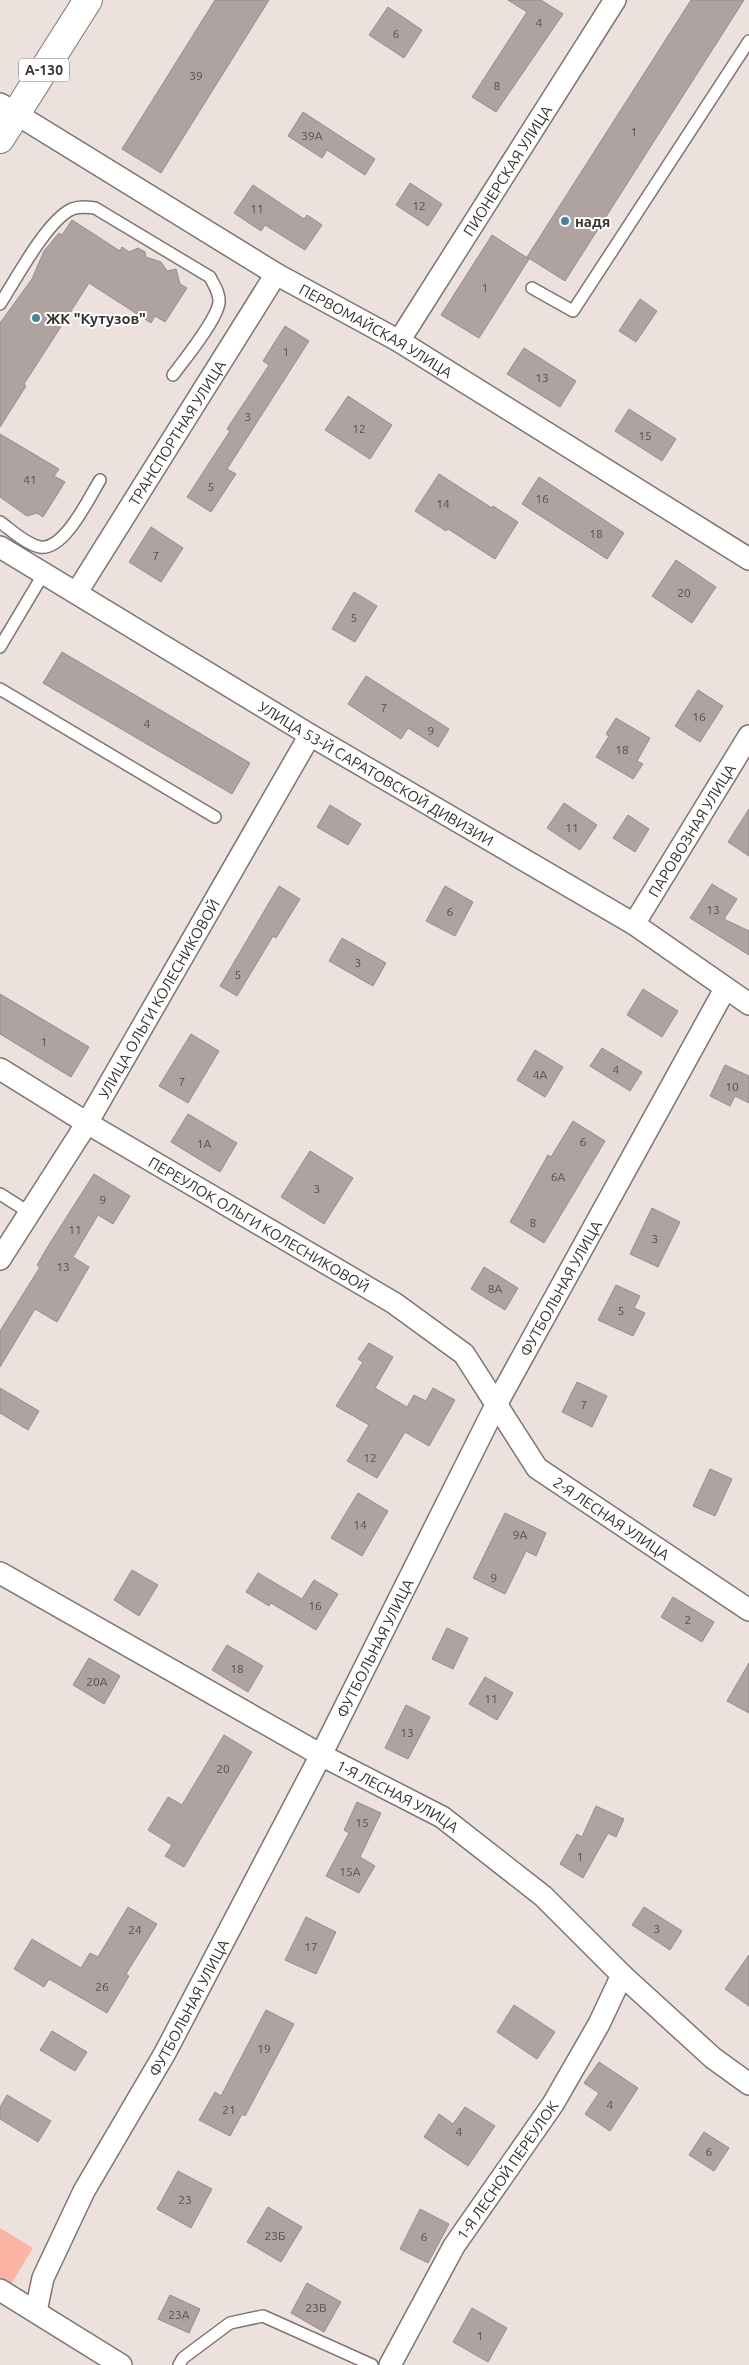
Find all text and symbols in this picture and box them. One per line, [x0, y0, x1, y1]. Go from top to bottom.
house number: 4 [536, 16, 543, 29]
house number: 6 [393, 27, 400, 40]
road number: А-130 [19, 58, 69, 82]
house number: 39 [189, 69, 203, 82]
house number: 8 [494, 79, 501, 92]
street label: ПИОНЕРСКАЯ УЛИЦА [459, 102, 555, 239]
house number: 1 [631, 125, 637, 138]
house number: 39А [301, 129, 323, 142]
house number: 12 [412, 199, 426, 212]
house number: 11 [250, 202, 264, 215]
place label: надя [575, 213, 610, 230]
marker: надя [559, 215, 571, 227]
street label: ПЕРВОМАЙСКАЯ УЛИЦА [297, 280, 456, 381]
house number: 1 [482, 281, 488, 294]
place label: ЖК "Кутузов" [46, 310, 146, 327]
marker: ЖК "Кутузов" [30, 312, 42, 324]
house number: 1 [283, 345, 289, 358]
street label: ТРАНСПОРТНАЯ УЛИЦА [125, 357, 229, 508]
house number: 13 [535, 371, 549, 384]
house number: 3 [245, 410, 251, 423]
house number: 12 [352, 422, 366, 435]
house number: 15 [638, 429, 652, 442]
house number: 41 [23, 473, 37, 486]
house number: 5 [208, 480, 214, 493]
house number: 16 [535, 492, 549, 505]
house number: 14 [436, 497, 450, 510]
house number: 18 [589, 527, 603, 540]
house number: 7 [153, 549, 159, 562]
house number: 20 [677, 586, 691, 599]
house number: 5 [351, 611, 357, 624]
street label: УЛИЦА 53-Й САРАТОВСКОЙ ДИВИЗИИ [256, 698, 497, 849]
house number: 7 [381, 701, 387, 714]
house number: 16 [692, 710, 706, 723]
house number: 4 [144, 717, 151, 730]
house number: 9 [428, 724, 434, 737]
house number: 18 [615, 743, 629, 756]
street label: ПАРОВОЗНАЯ УЛИЦА [644, 760, 739, 900]
house number: 11 [565, 821, 579, 834]
street label: УЛИЦА ОЛЬГИ КОЛЕСНИКОВОЙ [95, 896, 222, 1101]
house number: 13 [706, 903, 720, 916]
house number: 6 [447, 905, 454, 918]
house number: 3 [355, 956, 361, 969]
house number: 5 [235, 968, 241, 981]
house number: 1 [41, 1035, 47, 1048]
house number: 4 [613, 1063, 620, 1076]
house number: 4А [533, 1068, 547, 1081]
house number: 7 [179, 1075, 185, 1088]
house number: 10 [725, 1080, 739, 1093]
house number: 6 [580, 1135, 587, 1148]
house number: 1А [197, 1137, 211, 1150]
street label: ПЕРЕУЛОК ОЛЬГИ КОЛЕСНИКОВОЙ [146, 1153, 373, 1295]
house number: 6А [551, 1170, 565, 1183]
house number: 3 [314, 1182, 320, 1195]
house number: 9 [100, 1193, 106, 1206]
house number: 8 [530, 1216, 537, 1229]
street label: ФУТБОЛЬНАЯ УЛИЦА [516, 1217, 605, 1359]
house number: 11 [68, 1223, 82, 1236]
house number: 3 [652, 1232, 658, 1245]
house number: 13 [56, 1260, 70, 1273]
house number: 8А [488, 1282, 502, 1295]
house number: 5 [618, 1304, 624, 1317]
house number: 7 [581, 1398, 587, 1411]
house number: 12 [363, 1451, 377, 1464]
street label: 2-Я ЛЕСНАЯ УЛИЦА [550, 1473, 673, 1563]
house number: 14 [353, 1518, 367, 1531]
house number: 9А [513, 1528, 527, 1541]
house number: 9 [491, 1571, 497, 1584]
street label: ФУТБОЛЬНАЯ УЛИЦА [333, 1576, 416, 1720]
house number: 16 [308, 1599, 322, 1612]
house number: 2 [685, 1613, 691, 1626]
house number: 18 [230, 1662, 244, 1675]
house number: 20А [86, 1675, 108, 1688]
house number: 11 [484, 1692, 498, 1705]
house number: 13 [400, 1726, 414, 1739]
street label: 1-Я ЛЕСНАЯ УЛИЦА [334, 1756, 462, 1836]
house number: 20 [216, 1762, 230, 1775]
house number: 15 [355, 1816, 369, 1829]
house number: 1 [577, 1850, 583, 1863]
house number: 15А [339, 1865, 361, 1878]
house number: 3 [654, 1922, 660, 1935]
house number: 24 [128, 1923, 142, 1936]
street label: ФУТБОЛЬНАЯ УЛИЦА [145, 1936, 232, 2079]
house number: 17 [304, 1940, 318, 1953]
house number: 26 [95, 1980, 109, 1993]
house number: 19 [257, 2042, 271, 2055]
street label: 1-Я ЛЕСНОЙ ПЕРЕУЛОК [453, 2097, 561, 2242]
house number: 4 [607, 2098, 614, 2111]
house number: 21 [222, 2103, 236, 2116]
house number: 4 [456, 2125, 463, 2138]
house number: 6 [706, 2145, 713, 2158]
house number: 23 [178, 2193, 192, 2206]
house number: 23Б [265, 2229, 285, 2242]
house number: 6 [421, 2230, 428, 2243]
house number: 23В [305, 2301, 327, 2314]
house number: 23А [168, 2308, 190, 2321]
house number: 1 [477, 2329, 483, 2342]

